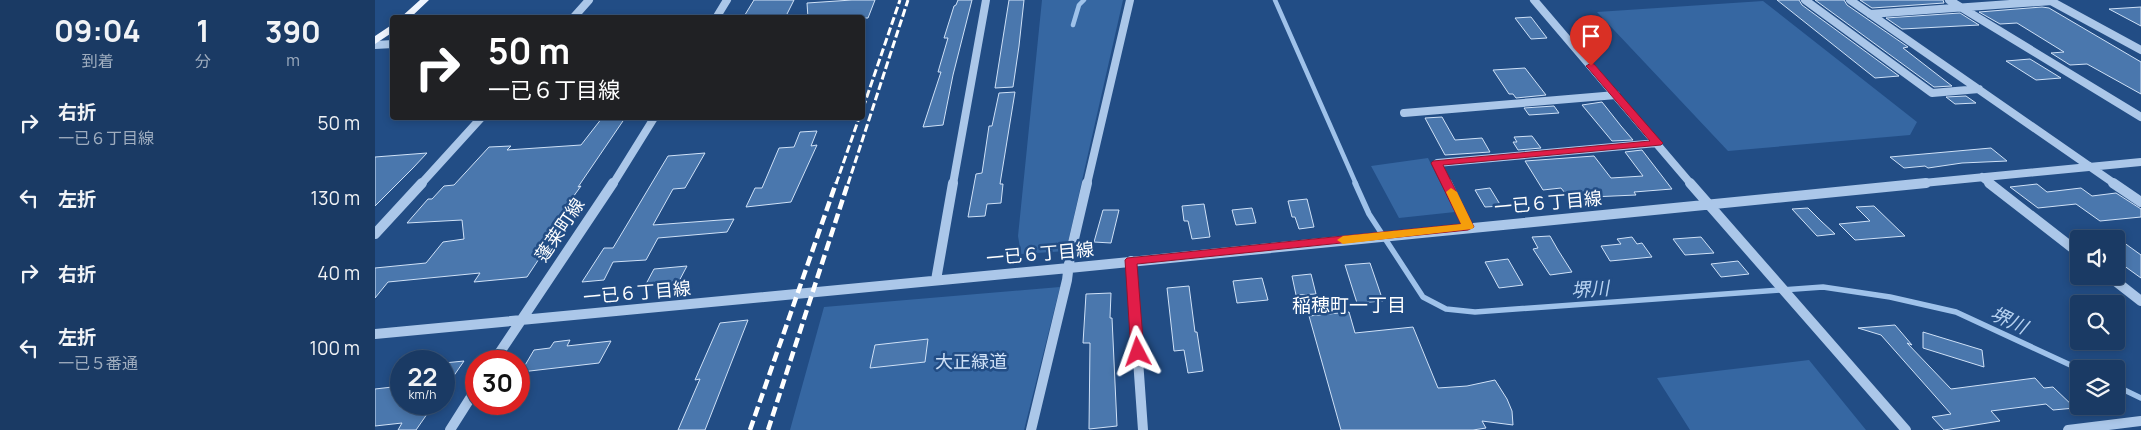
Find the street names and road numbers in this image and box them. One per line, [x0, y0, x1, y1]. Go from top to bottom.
street label: 一已６丁目線 [1493, 185, 1603, 219]
street label: 蓬莱町線 [529, 193, 589, 266]
street label: 一已６丁目線 [985, 236, 1095, 270]
street label: 一已６丁目線 [582, 275, 692, 309]

